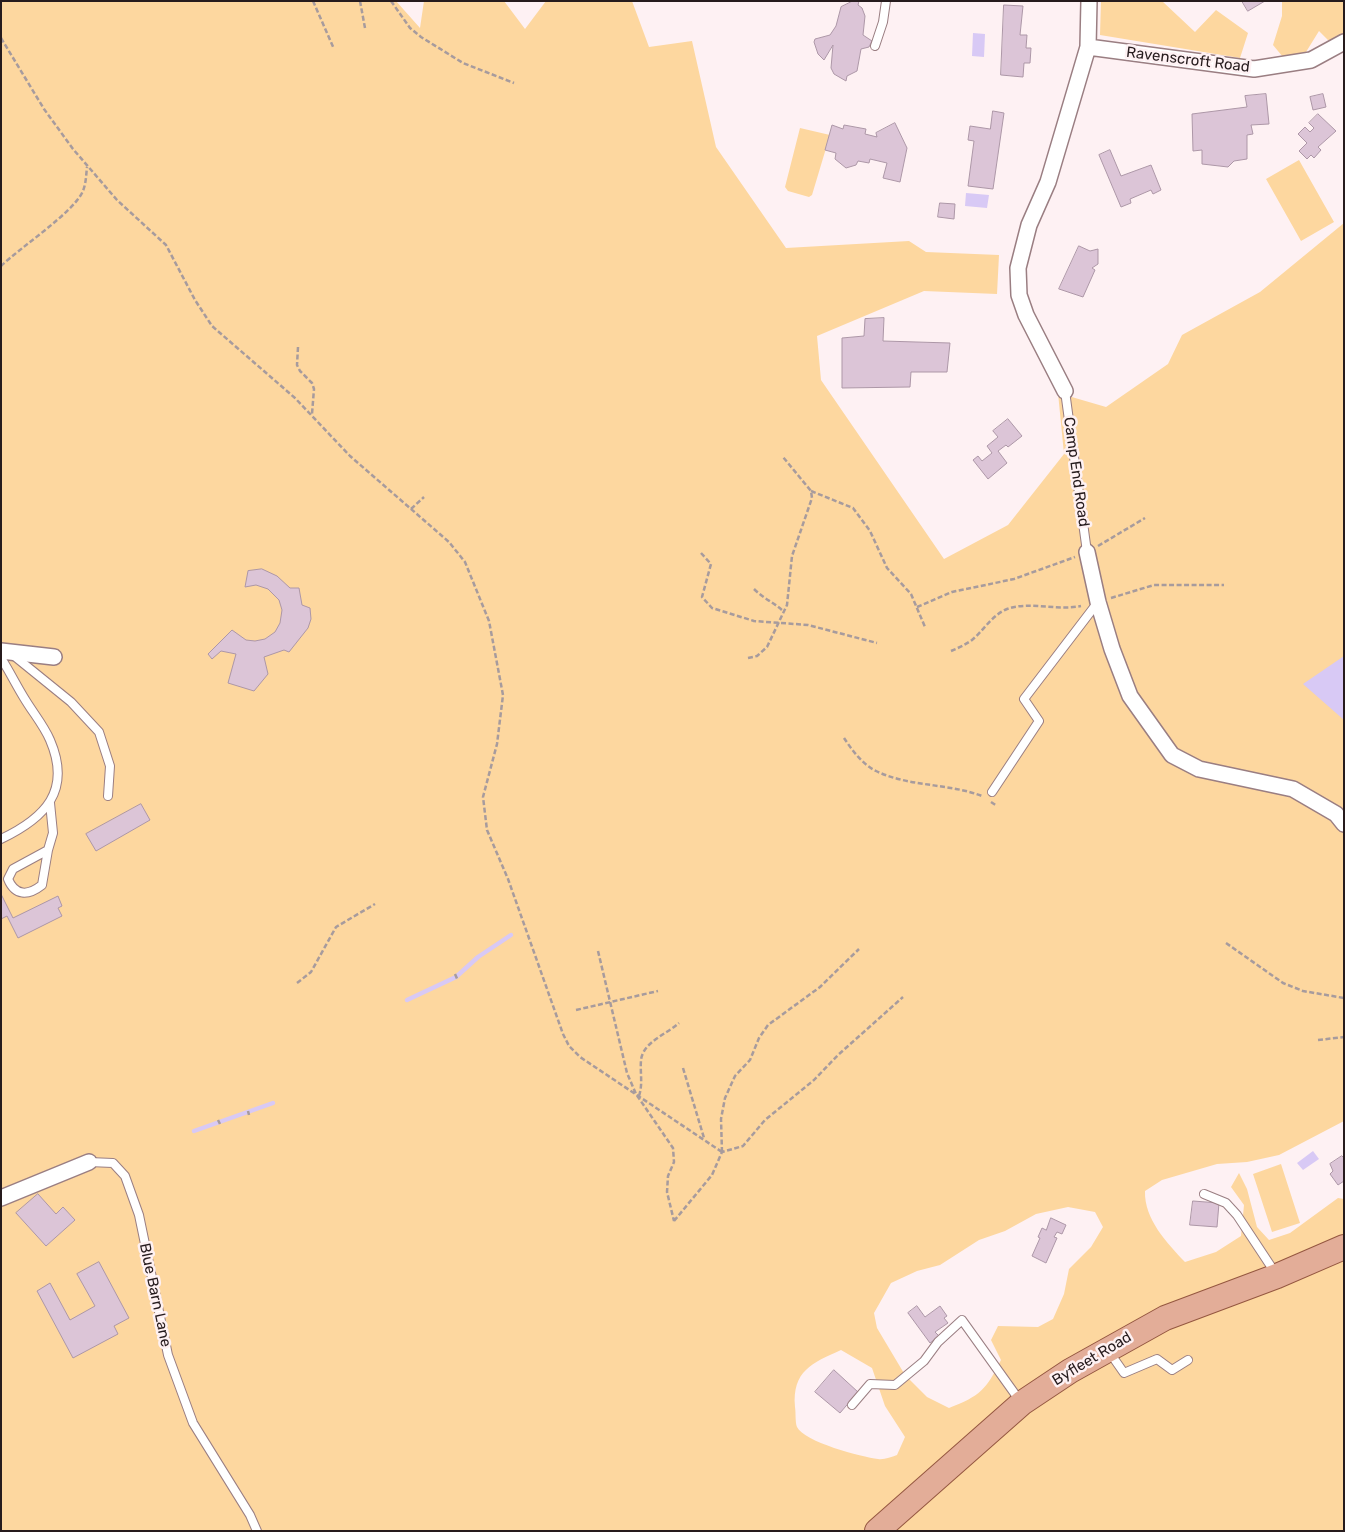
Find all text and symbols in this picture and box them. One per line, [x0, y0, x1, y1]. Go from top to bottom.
street label: Ravenscroft Road [1125, 43, 1251, 77]
street label: Camp End Road [1059, 416, 1093, 528]
street label: Blue Barn Lane [135, 1241, 175, 1349]
street label: Byfleet Road [1049, 1328, 1135, 1390]

